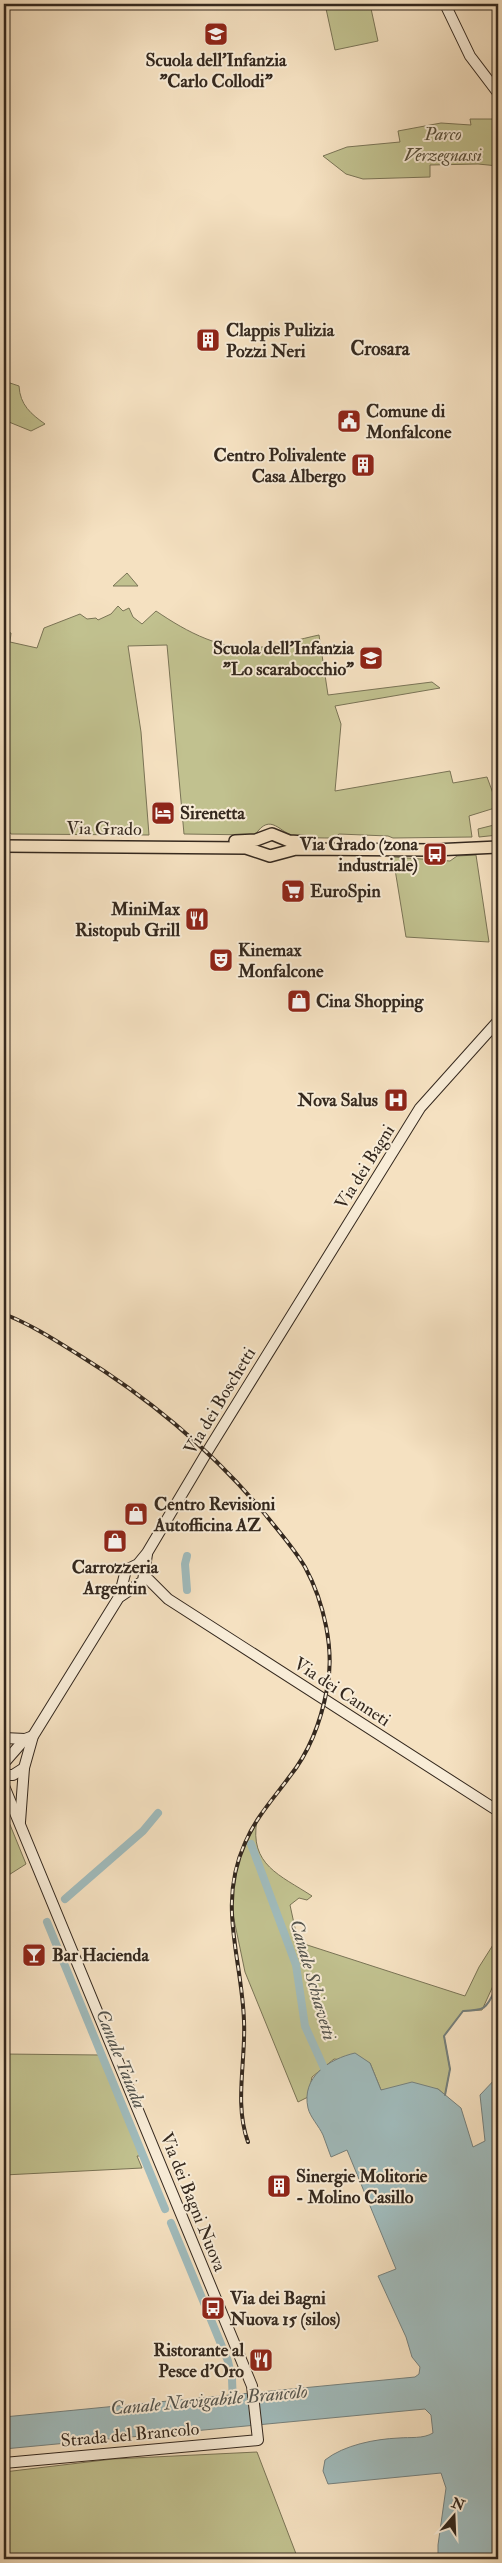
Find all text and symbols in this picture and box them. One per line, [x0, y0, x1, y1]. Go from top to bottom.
school or university icon: Scuola dell'Infanzia "Carlo Collodi" [203, 21, 229, 47]
place label: Scuola dell'Infanzia "Carlo Collodi" [145, 49, 287, 93]
park label: Parco Verzegnassi [404, 123, 482, 167]
place label: Clappis Pulizia Pozzi Neri [226, 319, 335, 363]
building icon: Clappis Pulizia Pozzi Neri [195, 327, 221, 353]
district label: Crosara [350, 337, 411, 361]
place label: Comune di Monfalcone [365, 400, 452, 444]
public building icon: Comune di Monfalcone [336, 408, 362, 434]
place label: Centro Polivalente Casa Albergo [214, 444, 346, 488]
building icon: Centro Polivalente Casa Albergo [350, 452, 376, 478]
place label: Scuola dell'Infanzia "Lo scarabocchio" [213, 637, 355, 681]
school or university icon: Scuola dell'Infanzia "Lo scarabocchio" [358, 645, 384, 671]
hotel icon: Sirenetta [150, 800, 176, 826]
place label: Sirenetta [180, 802, 245, 825]
street label: Via Grado [66, 817, 142, 841]
place label: Via Grado (zona industriale) [299, 833, 419, 877]
bus stop icon: Via Grado (zona industriale) [422, 841, 448, 867]
supermarket icon: EuroSpin [280, 878, 306, 904]
place label: EuroSpin [310, 880, 381, 903]
place label: MiniMax Ristopub Grill [75, 898, 181, 942]
restaurant icon: MiniMax Ristopub Grill [184, 906, 210, 932]
place label: Kinemax Monfalcone [237, 939, 324, 983]
theatre icon: Kinemax Monfalcone [208, 947, 234, 973]
shop icon: Cina Shopping [286, 988, 312, 1014]
place label: Cina Shopping [316, 990, 425, 1013]
hospital icon: Nova Salus [383, 1087, 409, 1113]
place label: Nova Salus [296, 1089, 378, 1112]
street label: Via dei Bagni [330, 1120, 400, 1214]
street label: Via dei Boschetti [179, 1343, 261, 1459]
place label: Centro Revisioni Autofficina AZ [153, 1493, 275, 1537]
shop icon: Centro Revisioni Autofficina AZ [123, 1501, 149, 1527]
shop icon: Carrozzeria Argentin [102, 1528, 128, 1554]
place label: Carrozzeria Argentin [72, 1556, 159, 1600]
street label: Via dei Canneti [289, 1652, 395, 1732]
water label: Canale Schiavetti [284, 1917, 342, 2043]
bar icon: Bar Hacienda [21, 1942, 47, 1968]
place label: Bar Hacienda [52, 1944, 149, 1967]
water label: Canale Taiada [90, 2006, 152, 2112]
street label: Via dei Bagni Nuova [155, 2129, 232, 2276]
place label: Sinergie Molitorie - Molino Casillo [296, 2165, 428, 2209]
building icon: Sinergie Molitorie - Molino Casillo [266, 2173, 292, 2199]
place label: Via dei Bagni Nuova 15 (silos) [229, 2287, 341, 2331]
bus stop icon: Via dei Bagni Nuova 15 (silos) [200, 2295, 226, 2321]
place label: Ristorante al Pesce d'Oro [153, 2339, 244, 2383]
restaurant icon: Ristorante al Pesce d'Oro [248, 2347, 274, 2373]
water label: Canale Navigabile Brancolo [109, 2379, 309, 2421]
street label: Strada del Brancolo [60, 2417, 200, 2453]
north arrow [430, 2490, 480, 2540]
text: N [448, 2494, 467, 2514]

